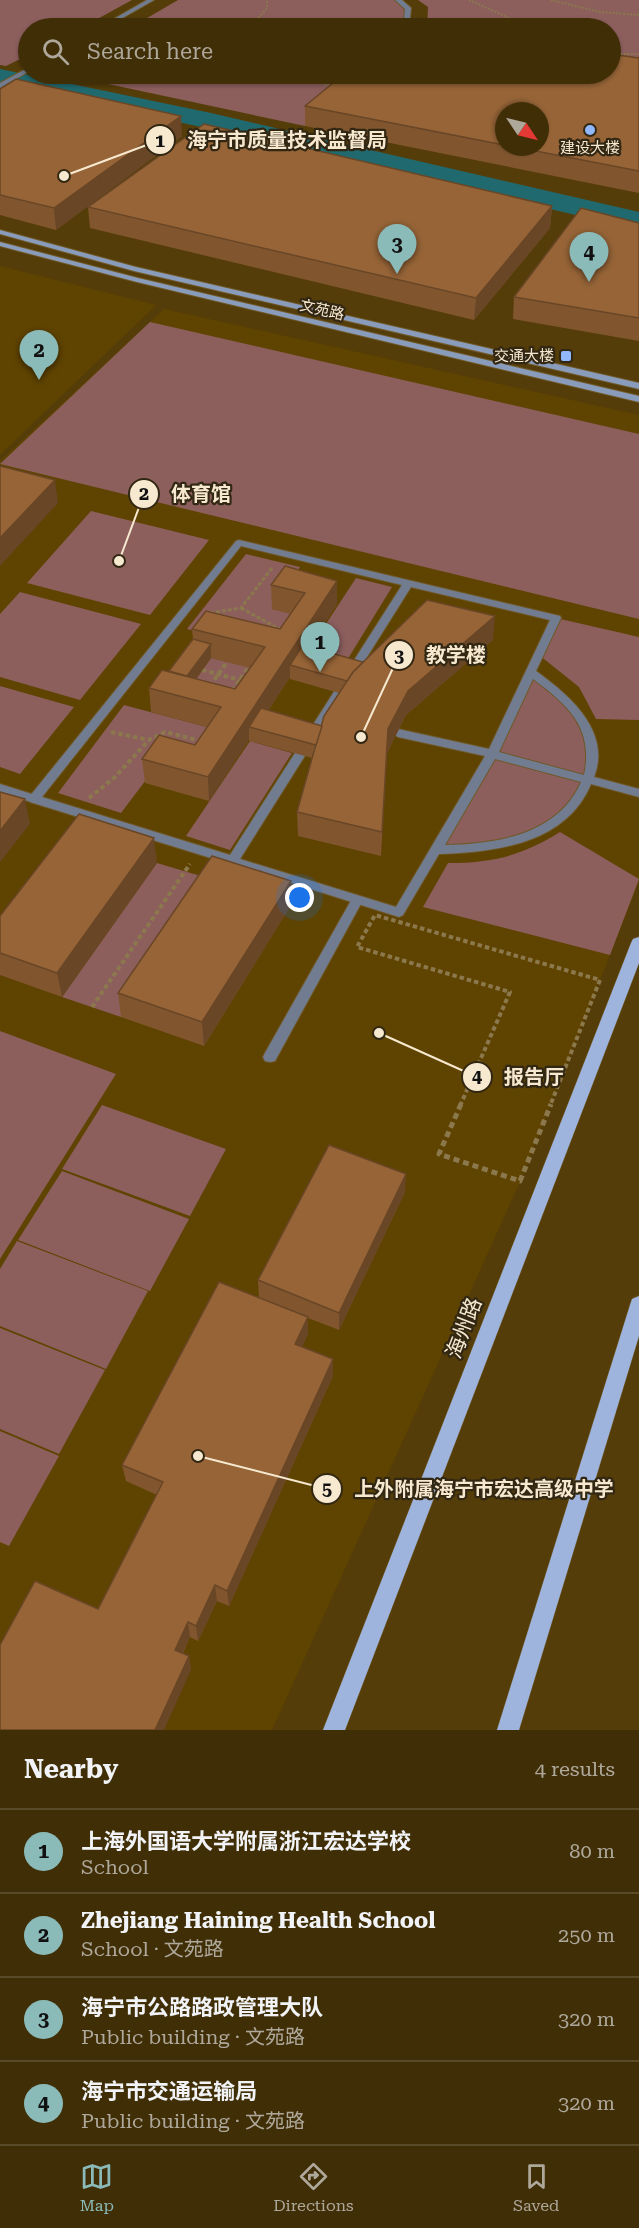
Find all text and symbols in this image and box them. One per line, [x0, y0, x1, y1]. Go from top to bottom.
search box [18, 18, 621, 84]
icon: search [39, 35, 72, 68]
text: Search here [87, 39, 213, 64]
north arrow [495, 102, 549, 156]
callout: 海宁市质量技术监督局 [145, 121, 399, 159]
marker: 建设大楼 [583, 123, 597, 137]
text: 海宁市质量技术监督局 [187, 128, 387, 152]
text: 1 [155, 130, 165, 151]
place label: 建设大楼 [560, 139, 620, 157]
pin: 3 [378, 224, 416, 274]
pin: 4 [570, 232, 608, 282]
street label: 文苑路 [298, 296, 346, 324]
pin: 2 [20, 330, 58, 380]
place label: 交通大楼 [494, 347, 554, 365]
marker: 交通大楼 [559, 349, 573, 363]
callout: 体育馆 [129, 475, 243, 513]
text: 体育馆 [171, 482, 231, 506]
text: 2 [139, 483, 149, 504]
pin: 1 [300, 622, 340, 672]
callout: 教学楼 [384, 636, 498, 674]
text: 教学楼 [426, 643, 486, 667]
text: 3 [394, 645, 404, 666]
your location [285, 883, 314, 912]
callout: 报告厅 [462, 1058, 576, 1096]
text: 报告厅 [504, 1065, 564, 1089]
text: 4 [472, 1066, 482, 1087]
street label: 海州路 [442, 1294, 486, 1362]
callout: 上外附属海宁市宏达高级中学 [312, 1470, 626, 1508]
text: 上外附属海宁市宏达高级中学 [354, 1477, 614, 1501]
text: 5 [322, 1478, 332, 1499]
text: Nearby [24, 1754, 118, 1784]
text: 4 results [535, 1757, 615, 1781]
text: 上海外国语大学附属浙江宏达学校 [81, 1829, 411, 1854]
text: 1 [38, 1839, 49, 1863]
text: 80 m [569, 1839, 615, 1863]
text: School [81, 1855, 149, 1879]
text: Zhejiang Haining Health School [81, 1908, 435, 1933]
text: 2 [38, 1923, 49, 1947]
text: 250 m [558, 1923, 615, 1947]
text: School · 文苑路 [81, 1937, 224, 1961]
text: 海宁市公路路政管理大队 [81, 1995, 323, 2020]
text: 3 [38, 2007, 49, 2031]
text: 320 m [558, 2007, 615, 2031]
text: Public building · 文苑路 [81, 2025, 305, 2049]
text: 海宁市交通运输局 [81, 2079, 257, 2104]
text: 4 [38, 2091, 49, 2115]
text: 320 m [558, 2091, 615, 2115]
text: Public building · 文苑路 [81, 2109, 305, 2133]
tab: Map [80, 2160, 114, 2215]
tab: Directions [273, 2160, 354, 2215]
tab: Saved [513, 2160, 559, 2215]

